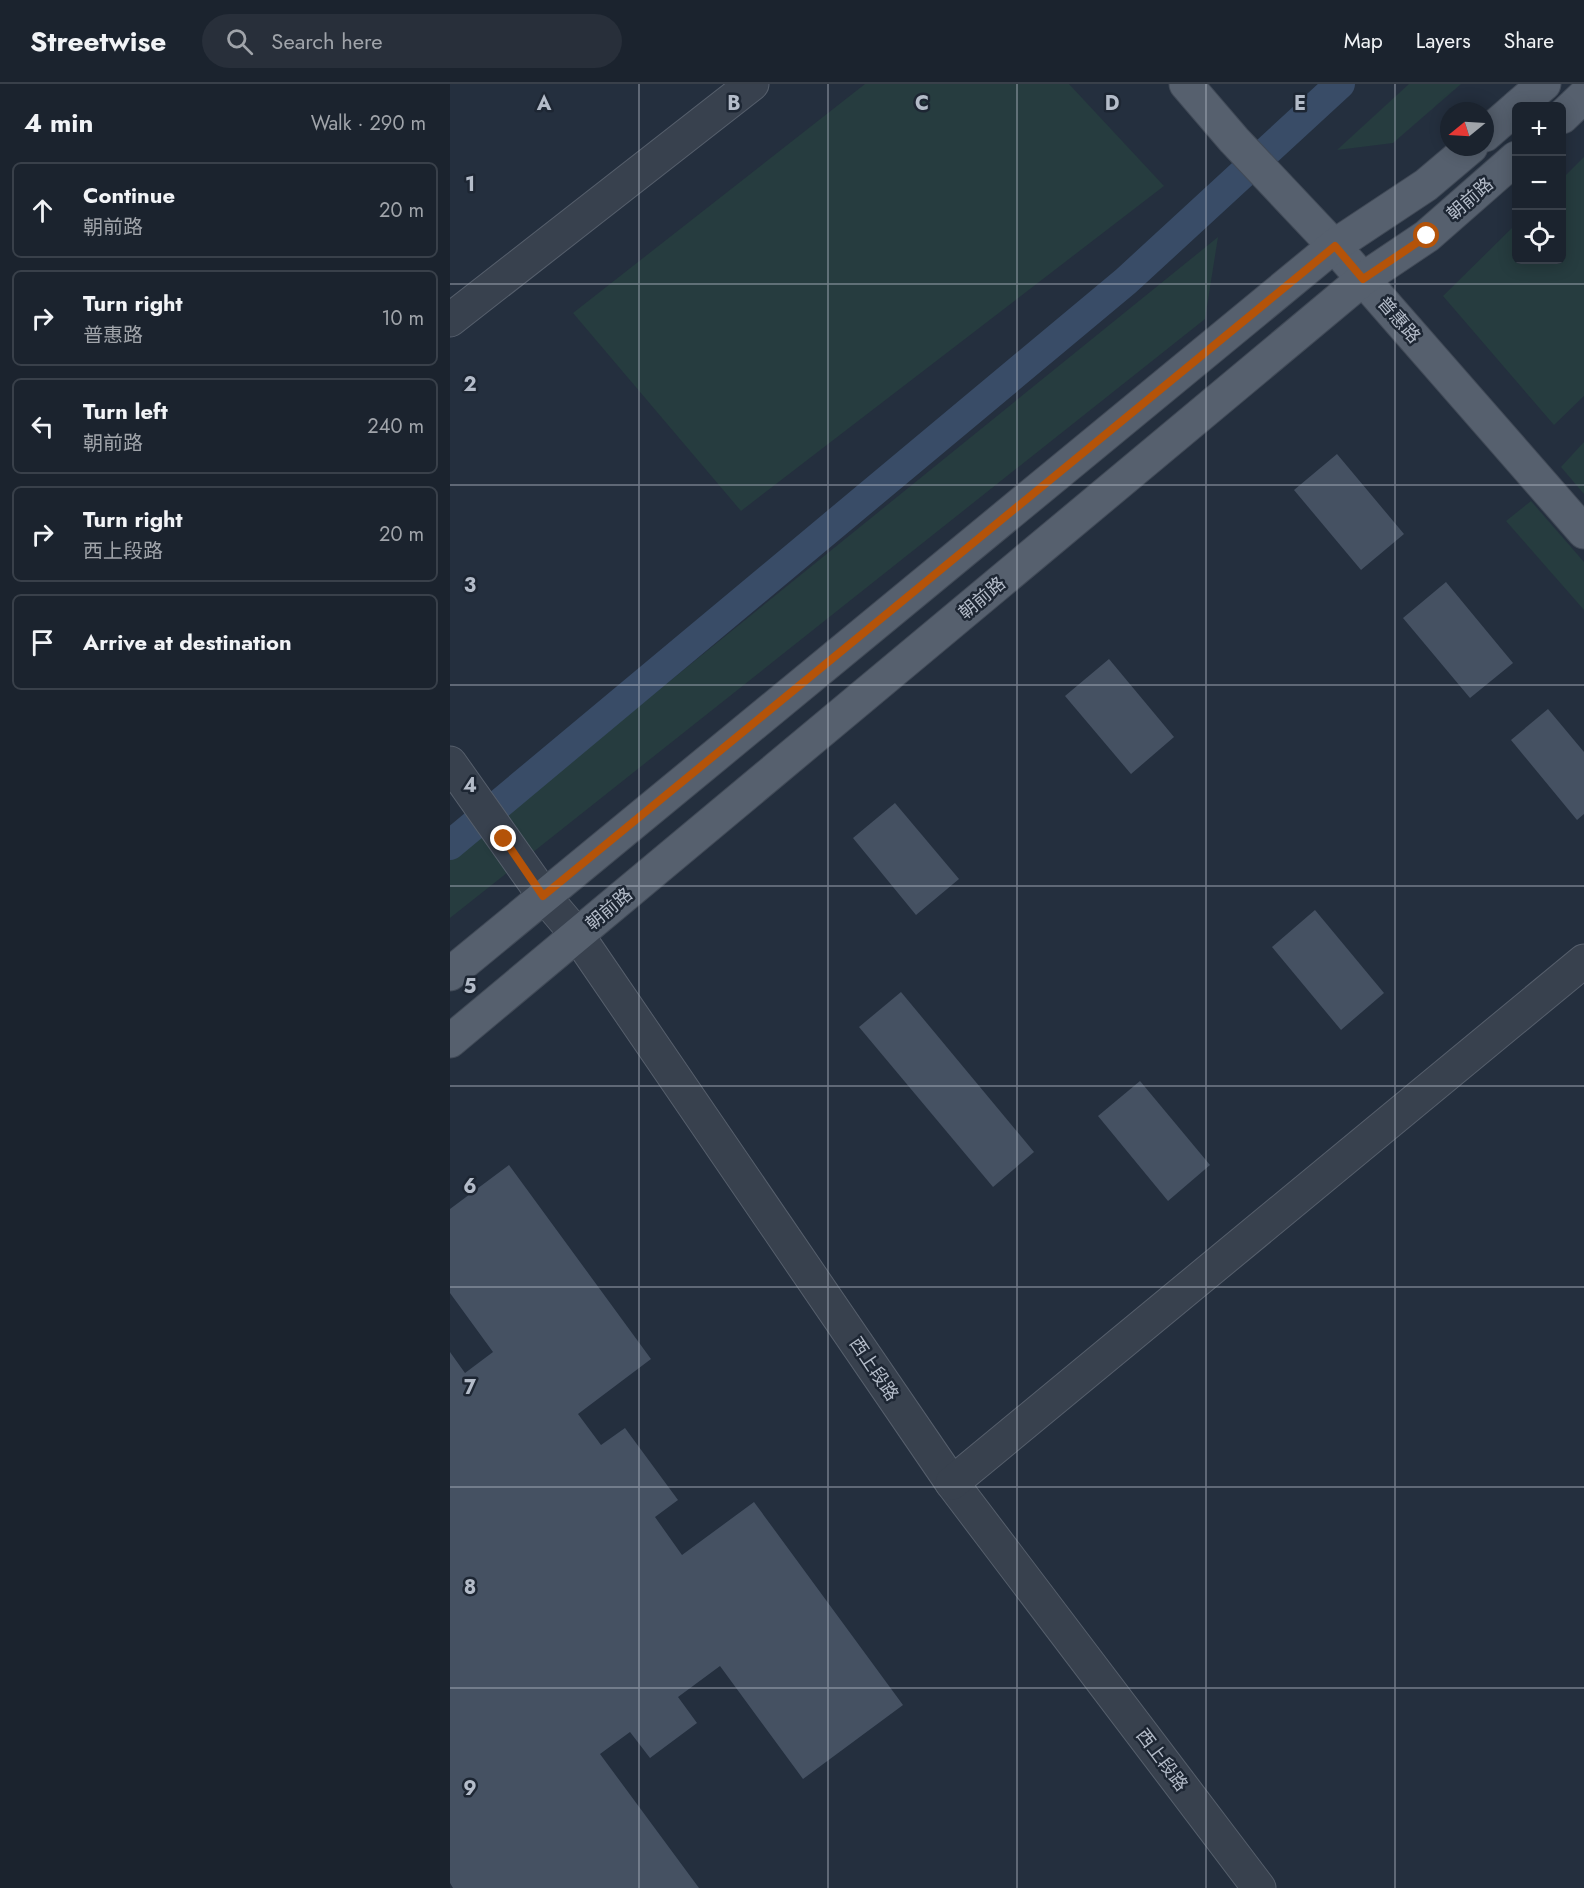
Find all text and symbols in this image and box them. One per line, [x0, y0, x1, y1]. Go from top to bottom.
search box [202, 14, 622, 68]
text: Streetwise [30, 21, 166, 62]
icon: search [223, 25, 256, 58]
text: Search here [271, 25, 383, 57]
text: Map [1344, 26, 1383, 56]
text: Layers [1416, 26, 1471, 56]
text: Share [1504, 26, 1554, 56]
text: A [536, 89, 552, 118]
text: B [727, 89, 741, 118]
text: C [915, 89, 929, 118]
text: D [1105, 89, 1119, 118]
text: E [1294, 89, 1306, 118]
north arrow [1440, 102, 1494, 156]
map controls [1512, 102, 1566, 264]
button: + [1512, 102, 1566, 156]
text: 4 min [24, 104, 93, 142]
text: Walk · 290 m [311, 109, 426, 138]
button: − [1512, 156, 1566, 210]
text: 1 [465, 170, 475, 199]
street label: 朝前路 [1441, 171, 1499, 227]
text: Continue [83, 179, 175, 211]
icon: ahead [26, 194, 59, 227]
text: 20 m [379, 196, 424, 225]
button: locate [1512, 210, 1566, 264]
text: 朝前路 [83, 213, 143, 242]
route start [1413, 222, 1439, 248]
text: Turn right [83, 287, 183, 319]
street label: 普惠路 [1371, 291, 1427, 349]
icon: right [26, 302, 59, 335]
text: 10 m [381, 304, 424, 333]
text: 普惠路 [83, 321, 143, 350]
text: 2 [463, 370, 477, 399]
text: Turn left [83, 395, 168, 427]
icon: left [26, 410, 59, 443]
text: 240 m [367, 412, 424, 441]
text: 朝前路 [83, 429, 143, 458]
text: Turn right [83, 503, 183, 535]
icon: right [26, 518, 59, 551]
text: 20 m [379, 520, 424, 549]
text: 西上段路 [83, 537, 163, 566]
text: 3 [464, 571, 476, 600]
street label: 朝前路 [953, 571, 1011, 625]
icon: arrive [26, 626, 59, 659]
text: Arrive at destination [83, 626, 292, 658]
text: 4 [463, 771, 477, 800]
route end [490, 825, 516, 851]
street label: 朝前路 [580, 882, 638, 936]
text: 5 [464, 972, 477, 1001]
text: 6 [463, 1172, 477, 1201]
street label: 西上段路 [843, 1332, 905, 1406]
text: 7 [464, 1373, 477, 1402]
text: 8 [464, 1573, 476, 1602]
street label: 西上段路 [1130, 1723, 1194, 1797]
text: 9 [463, 1774, 477, 1803]

